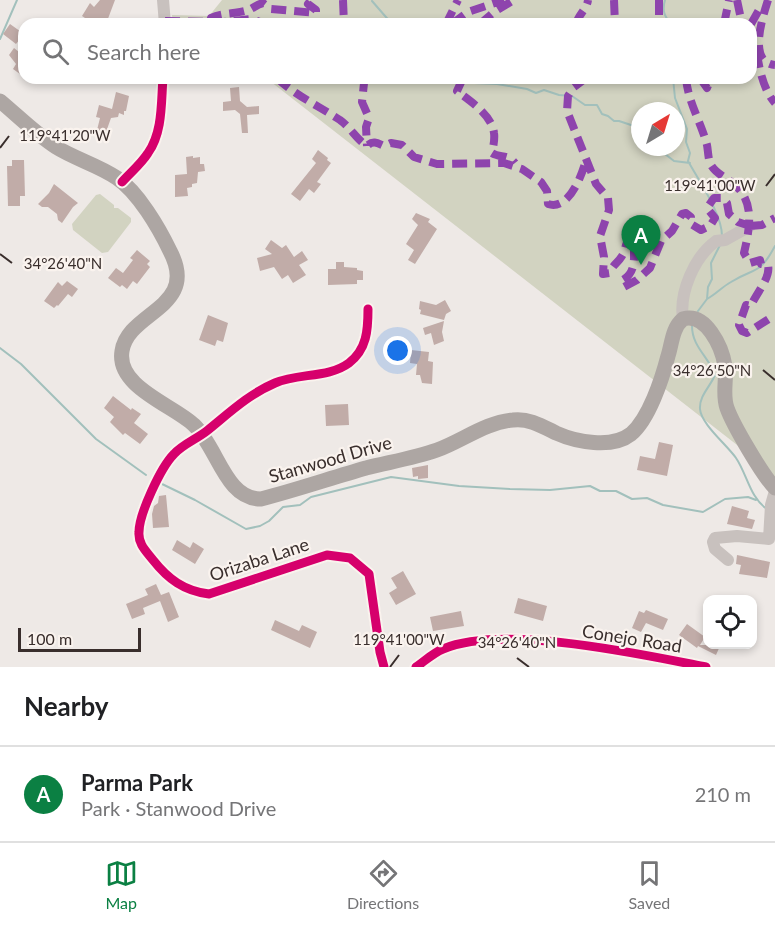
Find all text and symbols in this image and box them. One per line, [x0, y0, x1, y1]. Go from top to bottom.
search box [18, 18, 757, 84]
icon: search [39, 35, 72, 68]
text: Search here [87, 38, 200, 65]
north arrow [631, 102, 685, 156]
text: 119°41'20"W [19, 126, 111, 144]
text: 119°41'00"W [664, 176, 756, 194]
pin: A [622, 216, 660, 265]
text: 34°26'40"N [24, 254, 102, 272]
your location [383, 336, 412, 365]
text: 34°26'50"N [673, 361, 751, 379]
street label: Stanwood Drive [266, 431, 394, 487]
street label: Orizaba Lane [206, 533, 312, 585]
map controls [703, 595, 757, 649]
button: locate [703, 595, 757, 649]
street label: Conejo Road [581, 619, 683, 657]
scale bar [18, 625, 141, 652]
text: 100 m [27, 629, 72, 648]
text: 119°41'00"W [353, 630, 445, 648]
text: 34°26'40"N [478, 633, 556, 651]
text: Nearby [24, 690, 109, 722]
text: Parma Park [81, 769, 193, 796]
text: A [37, 782, 50, 806]
text: 210 m [695, 782, 751, 806]
text: Park · Stanwood Drive [81, 796, 276, 820]
tab: Map [105, 857, 138, 912]
tab: Directions [347, 857, 419, 912]
tab: Saved [629, 857, 670, 912]

